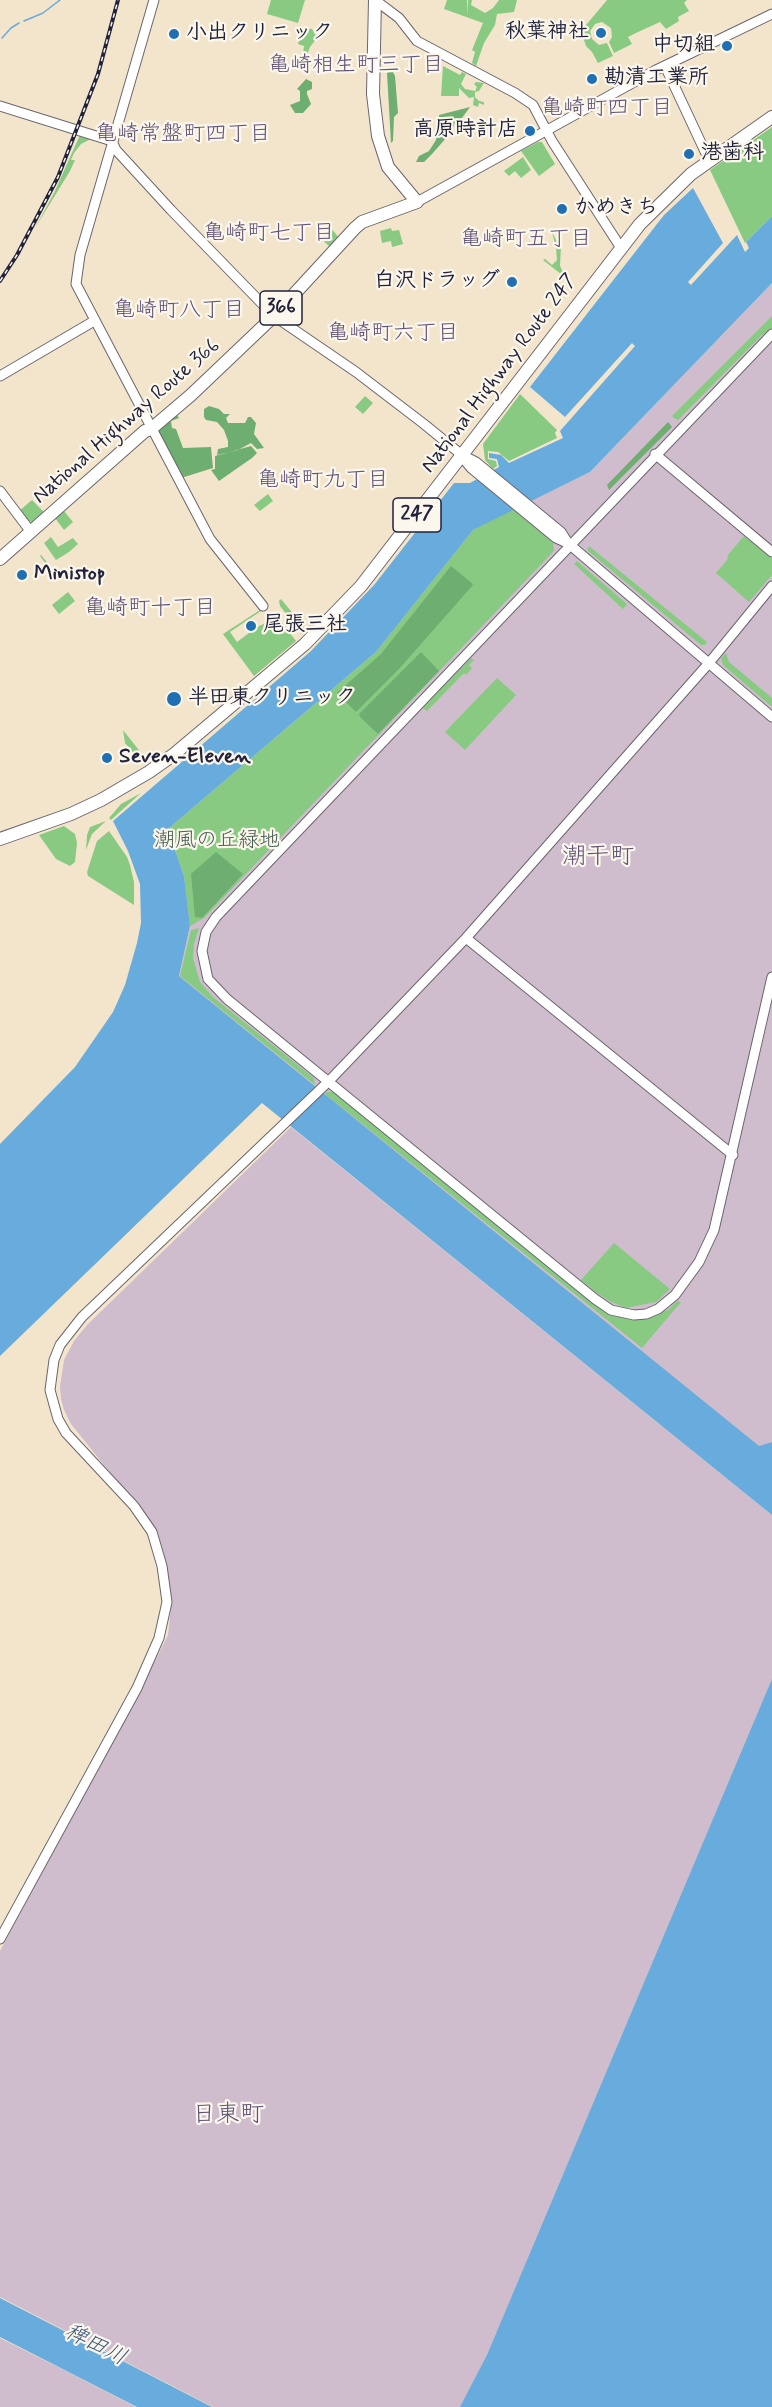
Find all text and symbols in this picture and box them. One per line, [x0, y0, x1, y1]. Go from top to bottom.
place label: 秋葉神社 [505, 20, 589, 46]
place label: 小出クリニック [186, 21, 333, 47]
marker: 秋葉神社 [594, 26, 608, 40]
marker: 小出クリニック [167, 27, 181, 41]
place label: 中切組 [652, 33, 715, 59]
marker: 中切組 [720, 39, 734, 53]
district label: 亀崎相生町三丁目 [268, 53, 444, 79]
place label: 勘清工業所 [604, 66, 709, 92]
marker: 勘清工業所 [585, 72, 599, 86]
district label: 亀崎町四丁目 [541, 96, 673, 122]
place label: 高原時計店 [413, 118, 518, 144]
district label: 亀崎常盤町四丁目 [95, 122, 271, 148]
marker: 高原時計店 [523, 124, 537, 138]
place label: 港歯科 [701, 141, 764, 167]
marker: 港歯科 [682, 147, 696, 161]
place label: かめきち [574, 196, 658, 222]
marker: かめきち [555, 202, 569, 216]
district label: 亀崎町七丁目 [203, 221, 335, 247]
district label: 亀崎町五丁目 [460, 227, 592, 253]
place label: 白沢ドラッグ [374, 269, 500, 295]
street label: National Highway Route 247 [417, 269, 583, 479]
marker: 白沢ドラッグ [505, 275, 519, 289]
road number: 366 [260, 291, 302, 325]
district label: 亀崎町八丁目 [113, 298, 245, 324]
district label: 亀崎町六丁目 [327, 321, 459, 347]
street label: National Highway Route 366 [28, 334, 226, 510]
district label: 亀崎町九丁目 [257, 468, 389, 494]
road number: 247 [393, 498, 441, 532]
place label: Ministop [34, 562, 105, 588]
marker: Ministop [15, 568, 29, 582]
district label: 亀崎町十丁目 [84, 596, 216, 622]
place label: 尾張三社 [263, 613, 347, 639]
marker: 尾張三社 [244, 619, 258, 633]
place label: 半田東クリニック [188, 686, 356, 712]
marker: 半田東クリニック [165, 690, 183, 708]
place label: Seven-Eleven [119, 745, 251, 771]
marker: Seven-Eleven [100, 751, 114, 765]
park label: 潮風の丘緑地 [154, 829, 280, 855]
district label: 潮干町 [562, 844, 634, 872]
district label: 日東町 [192, 2102, 264, 2130]
water label: 稗田川 [60, 2319, 130, 2373]

